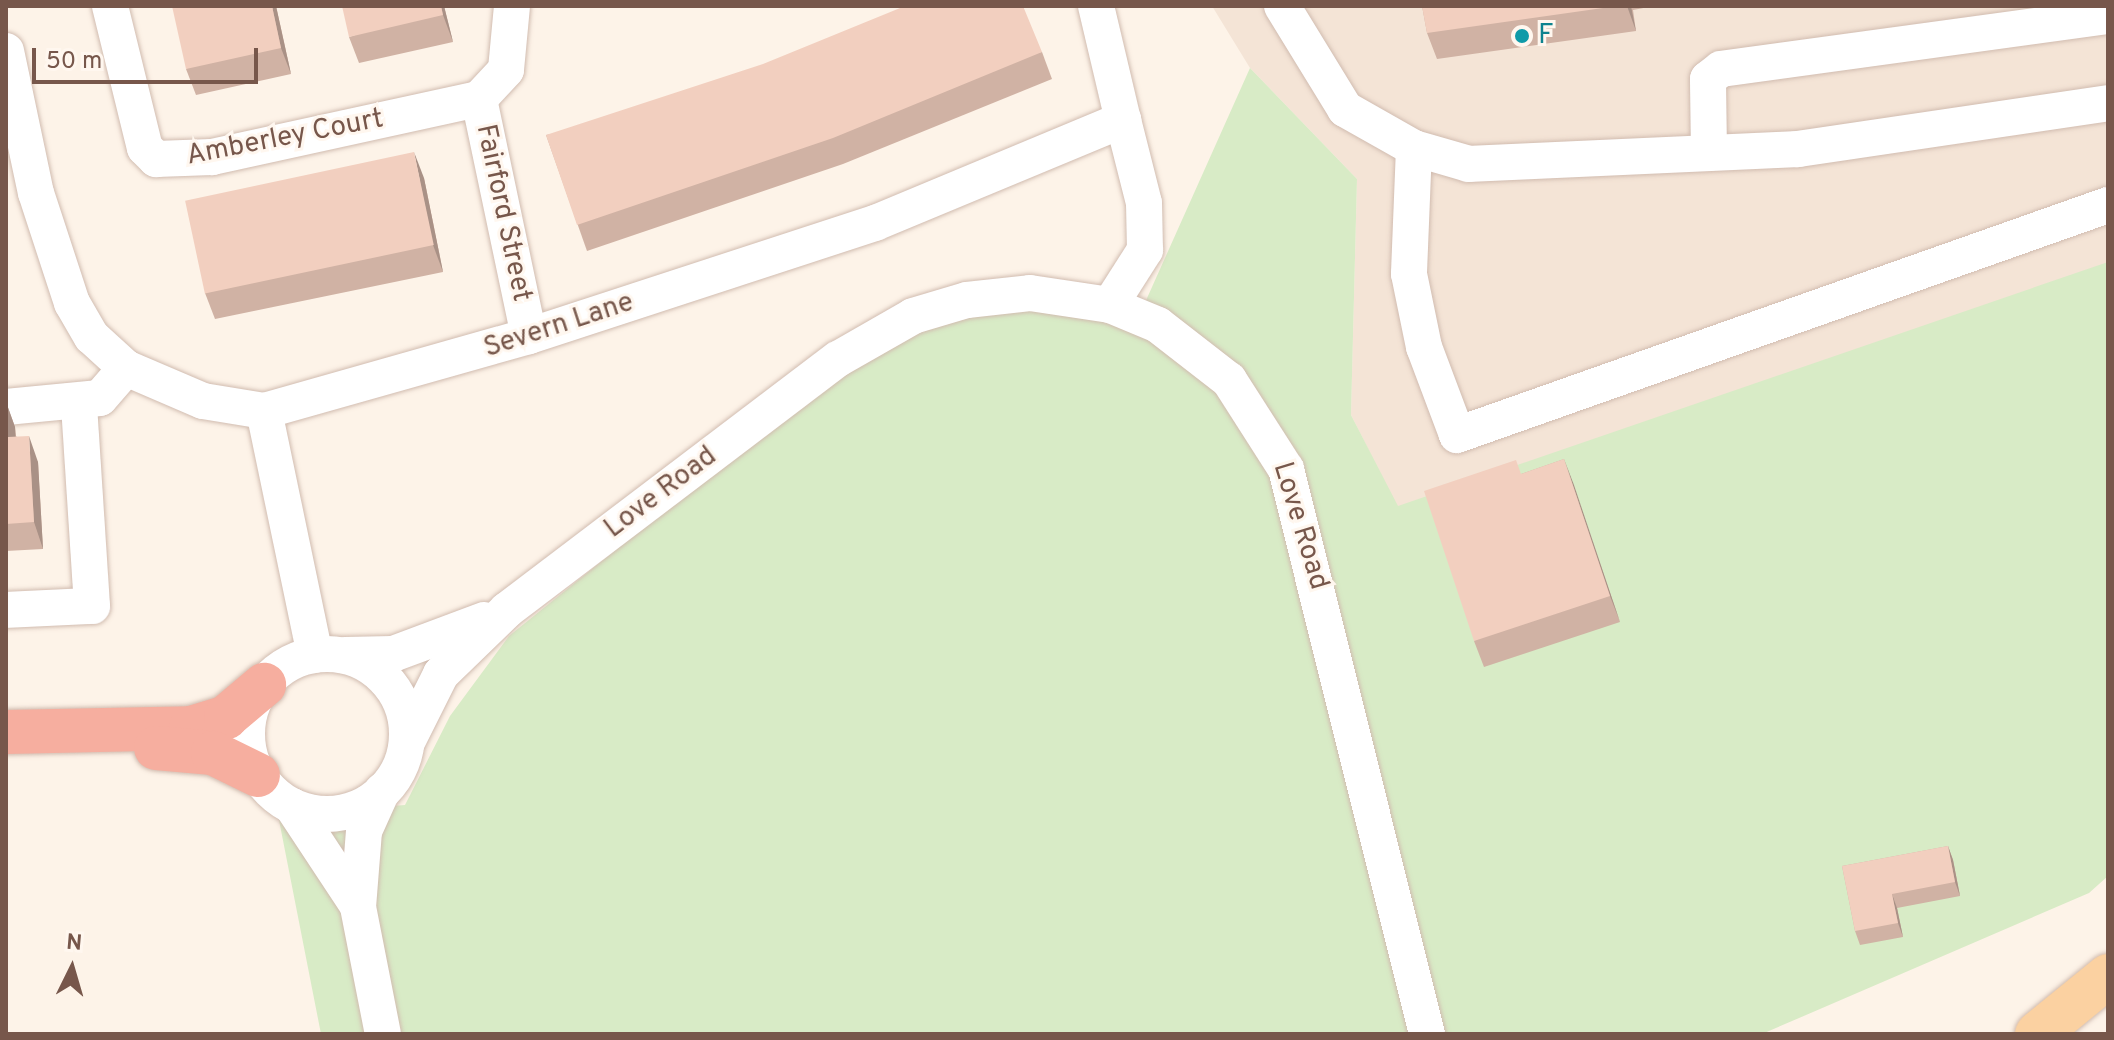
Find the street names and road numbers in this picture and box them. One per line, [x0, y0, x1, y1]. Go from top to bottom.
street label: Amberley Court [184, 102, 386, 174]
street label: Fairford Street [468, 121, 538, 305]
street label: Severn Lane [480, 286, 638, 366]
street label: Love Road [598, 440, 724, 546]
street label: Love Road [1265, 458, 1335, 594]

